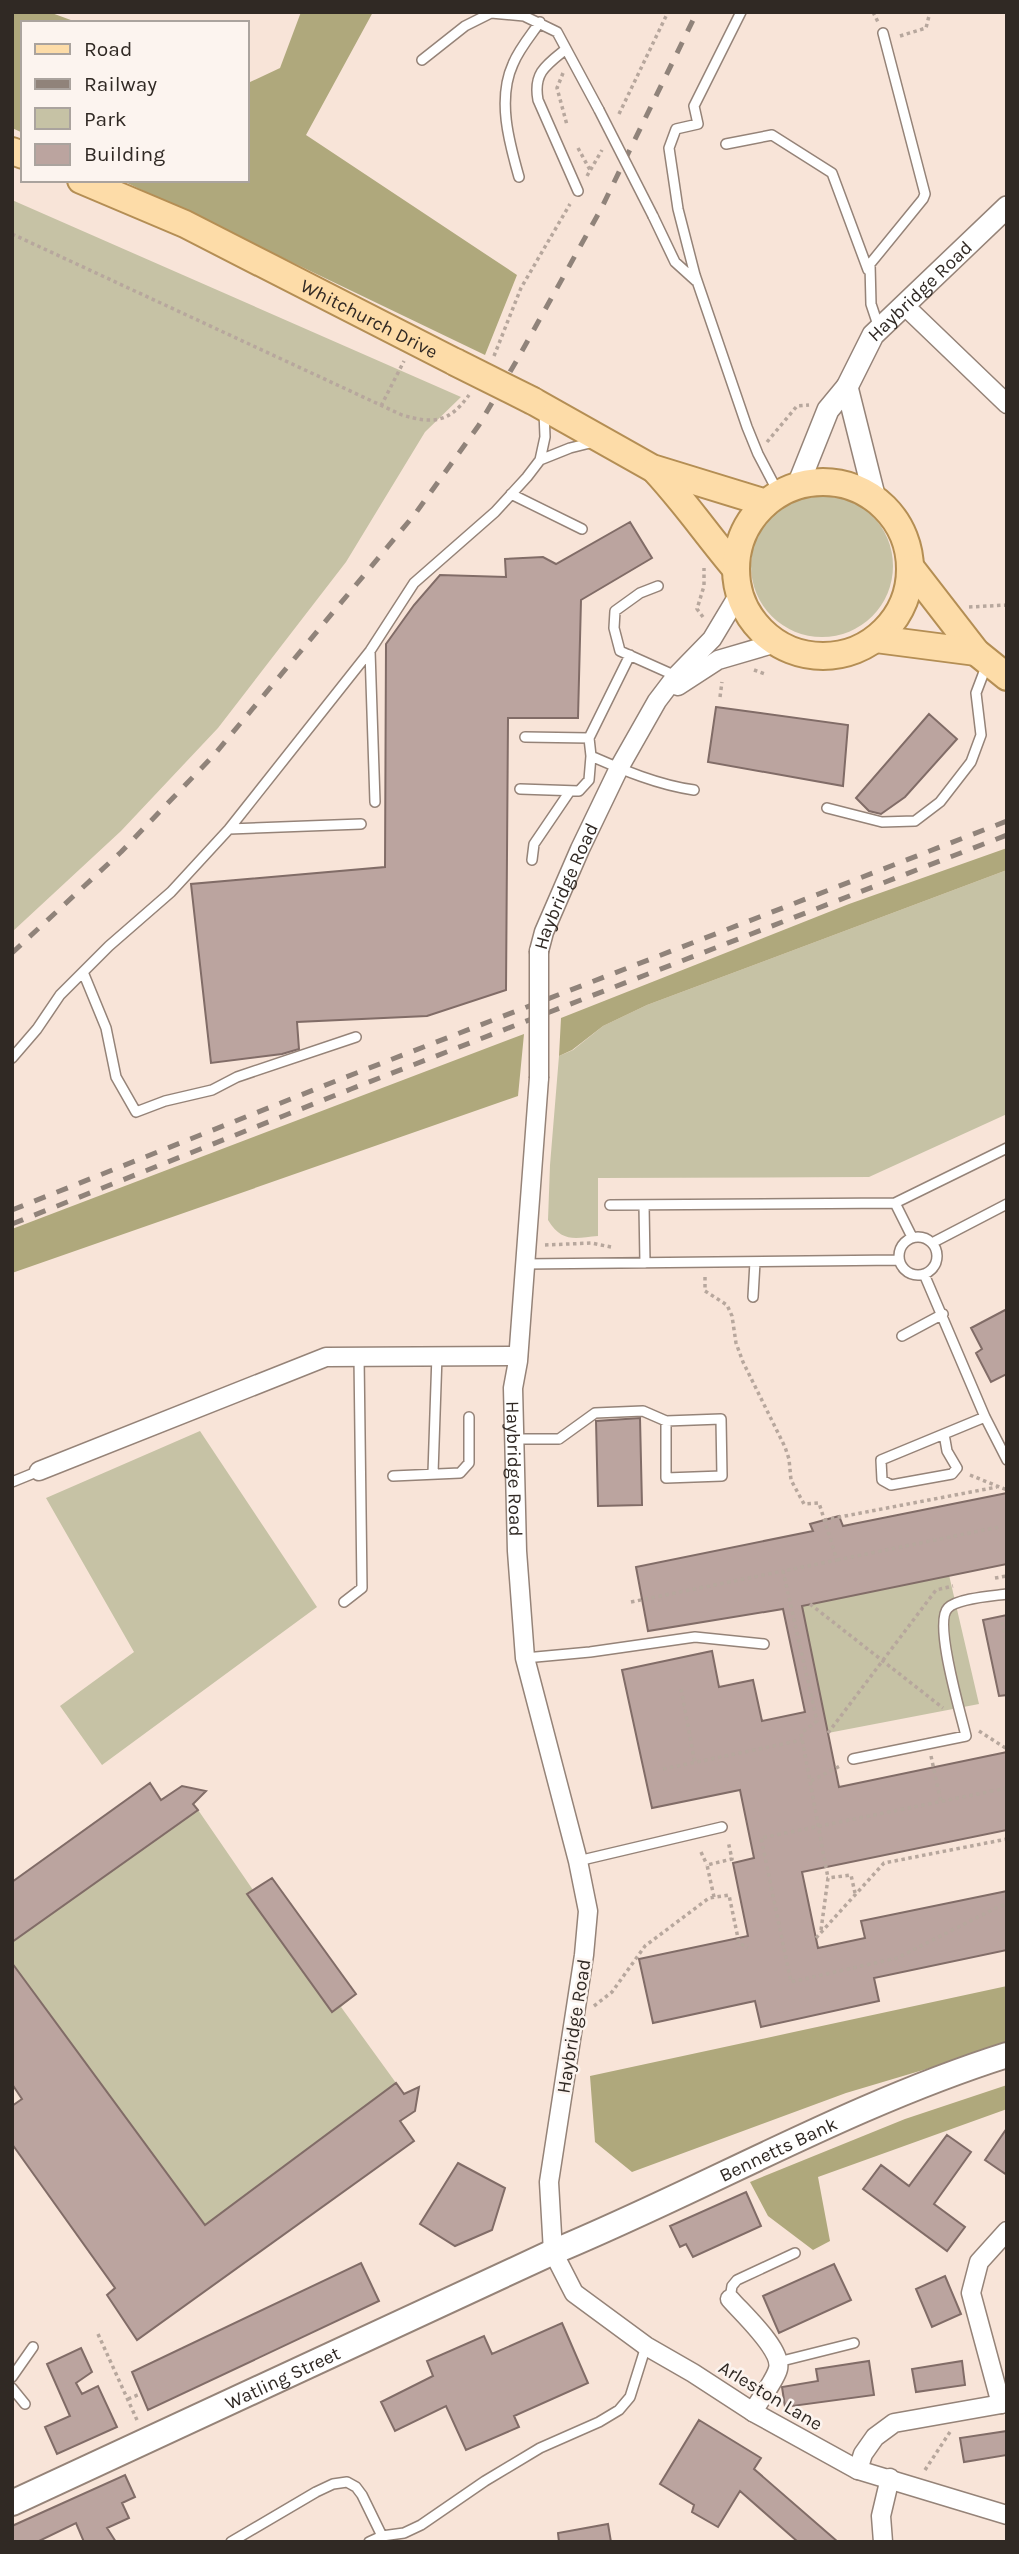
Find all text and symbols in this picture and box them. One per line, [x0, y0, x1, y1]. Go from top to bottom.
legend [21, 21, 248, 182]
text: Road [84, 37, 132, 61]
text: Railway [84, 72, 157, 96]
text: Park [84, 107, 127, 131]
text: Building [84, 142, 165, 166]
street label: Haybridge Road [863, 236, 977, 346]
street label: Whitchurch Drive [297, 275, 441, 363]
street label: Haybridge Road [530, 820, 603, 952]
street label: Haybridge Road [501, 1401, 527, 1537]
street label: Haybridge Road [553, 1957, 595, 2095]
street label: Bennetts Bank [716, 2113, 841, 2187]
street label: Watling Street [222, 2342, 344, 2415]
street label: Arleston Lane [715, 2356, 826, 2435]

